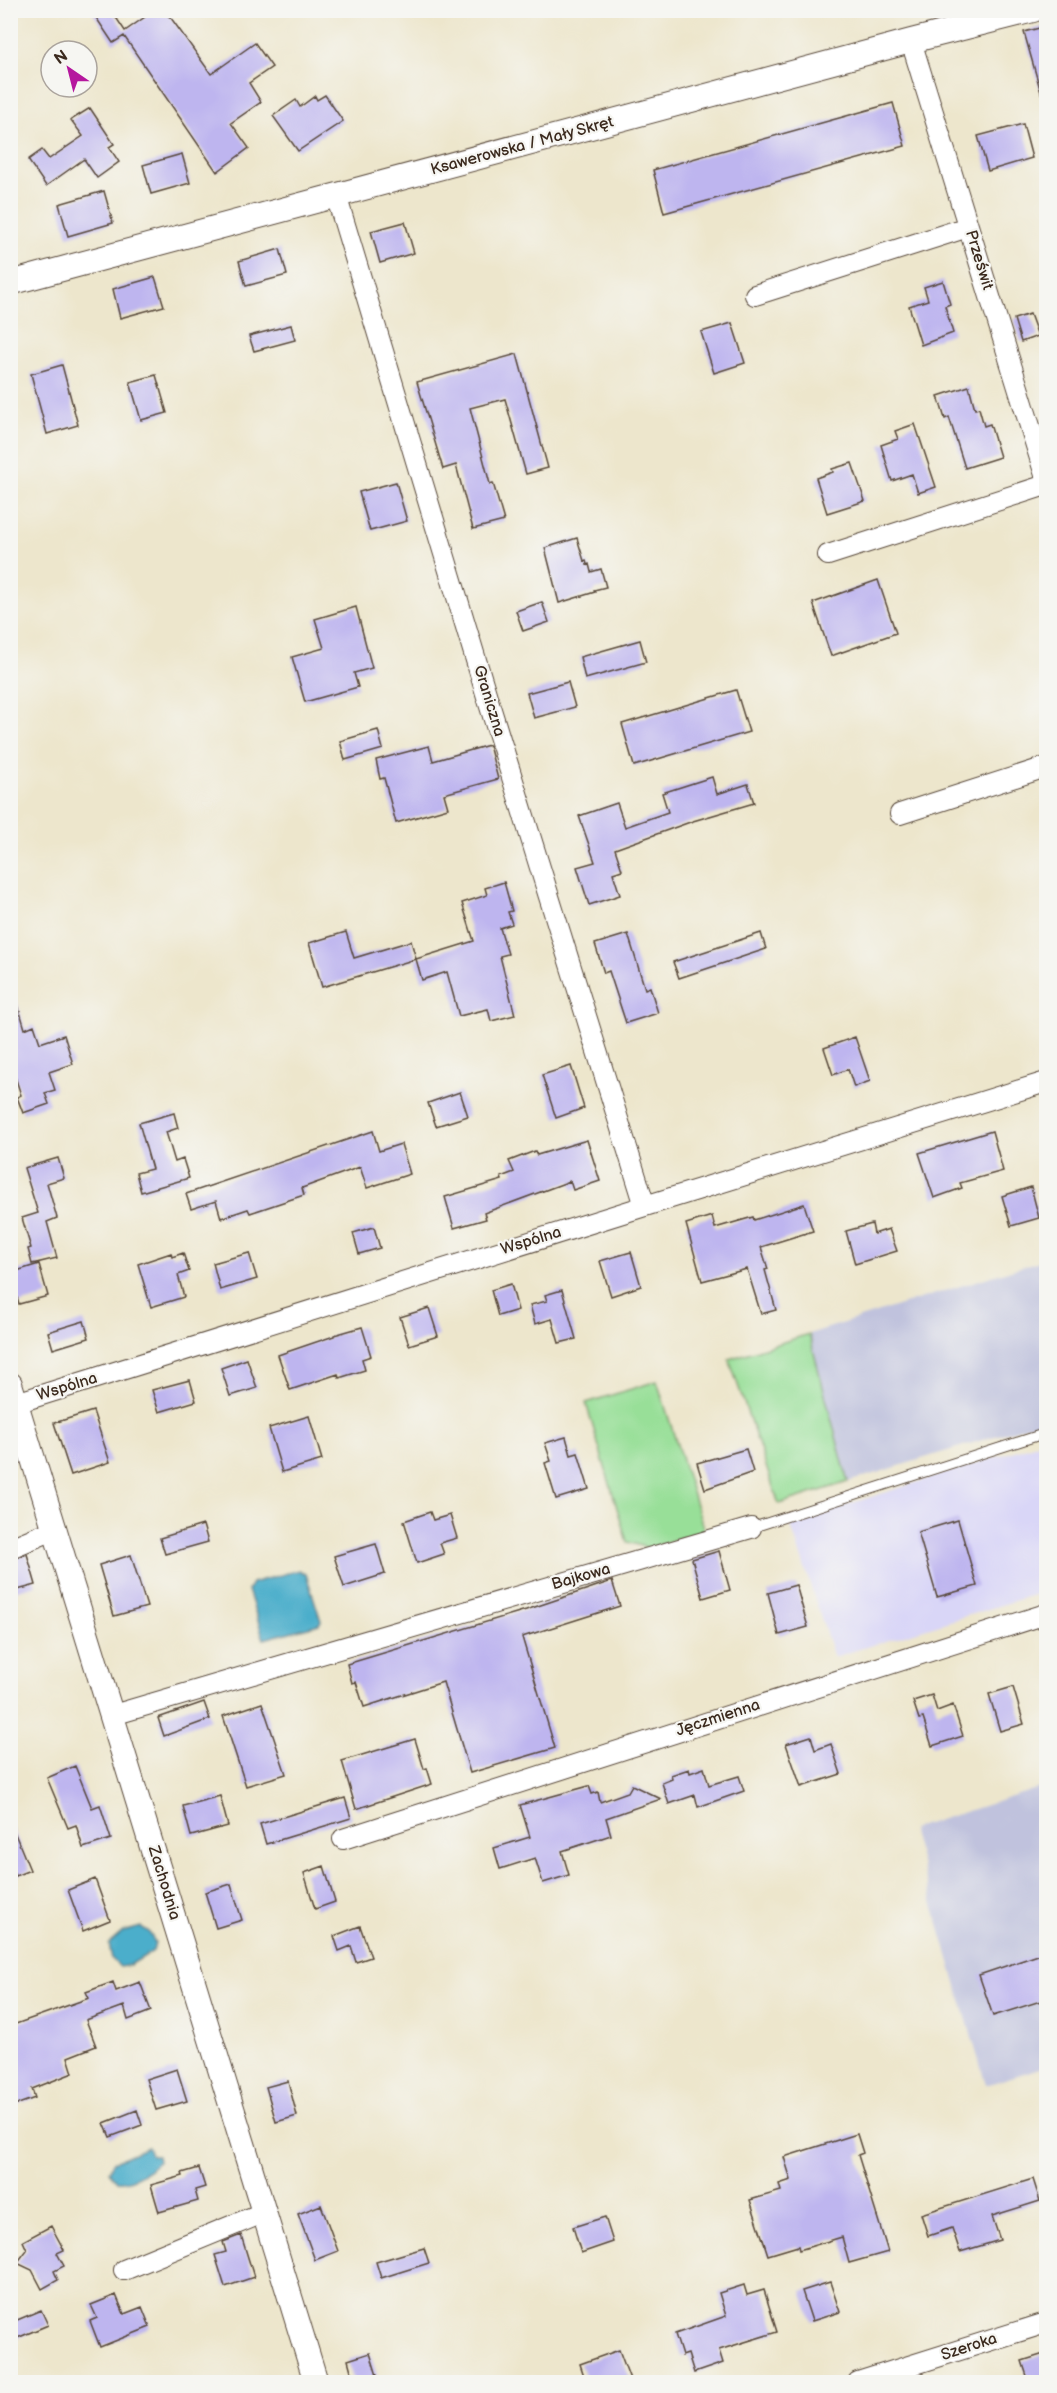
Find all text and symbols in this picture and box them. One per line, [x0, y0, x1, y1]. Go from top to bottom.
north arrow [39, 39, 99, 99]
text: N [51, 47, 72, 69]
street label: Ksawerowska / Mały Skręt [429, 112, 616, 180]
street label: Prześwit [961, 228, 997, 292]
street label: Graniczna [469, 663, 509, 739]
street label: Wspólna [498, 1223, 564, 1259]
street label: Wspólna [34, 1369, 100, 1405]
street label: Bajkowa [550, 1560, 612, 1594]
street label: Jęczmienna [674, 1695, 762, 1741]
street label: Zachodnia [143, 1843, 184, 1922]
street label: Szeroka [939, 2329, 999, 2365]

